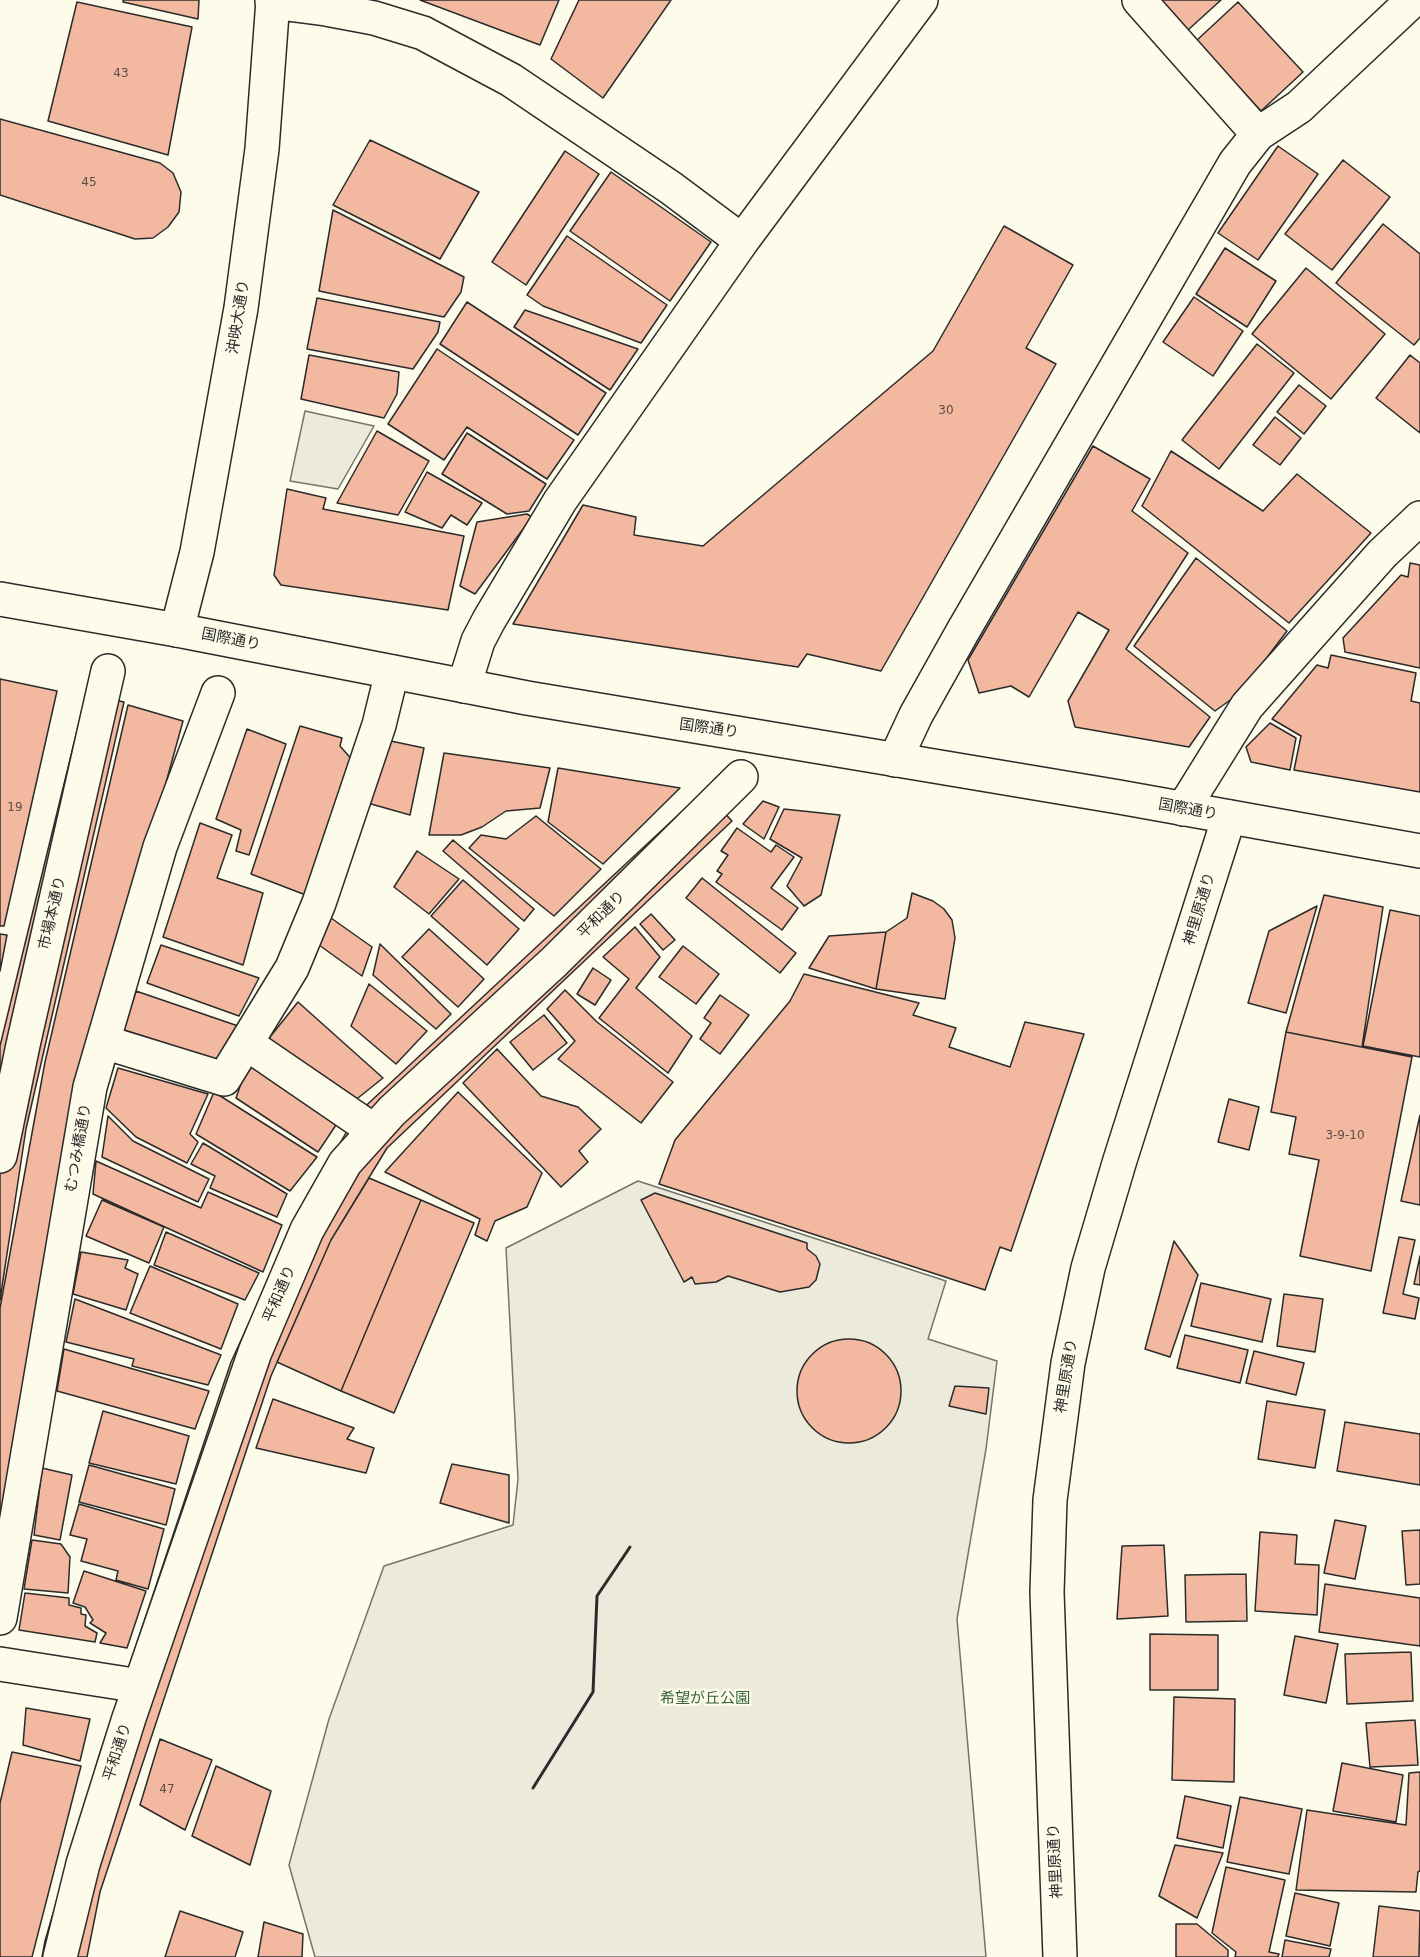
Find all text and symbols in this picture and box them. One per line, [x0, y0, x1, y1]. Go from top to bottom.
house number: 43 [113, 67, 129, 81]
house number: 45 [81, 176, 97, 190]
street label: 沖映大通り [224, 279, 254, 355]
house number: 30 [938, 404, 954, 418]
street label: 国際通り [200, 625, 262, 655]
street label: 国際通り [678, 716, 740, 742]
street label: 国際通り [1157, 796, 1219, 824]
house number: 19 [7, 801, 23, 815]
street label: 神里原通り [1180, 871, 1220, 947]
street label: 市場本通り [36, 874, 70, 952]
street label: 平和通り [574, 887, 630, 943]
street label: むつみ橋通り [62, 1102, 96, 1194]
house number: 3-9-10 [1325, 1129, 1365, 1143]
street label: 平和通り [260, 1263, 300, 1325]
street label: 神里原通り [1052, 1338, 1082, 1414]
park label: 希望が丘公園 [660, 1690, 750, 1708]
street label: 平和通り [100, 1721, 136, 1783]
house number: 47 [159, 1783, 175, 1797]
street label: 神里原通り [1045, 1823, 1067, 1899]

